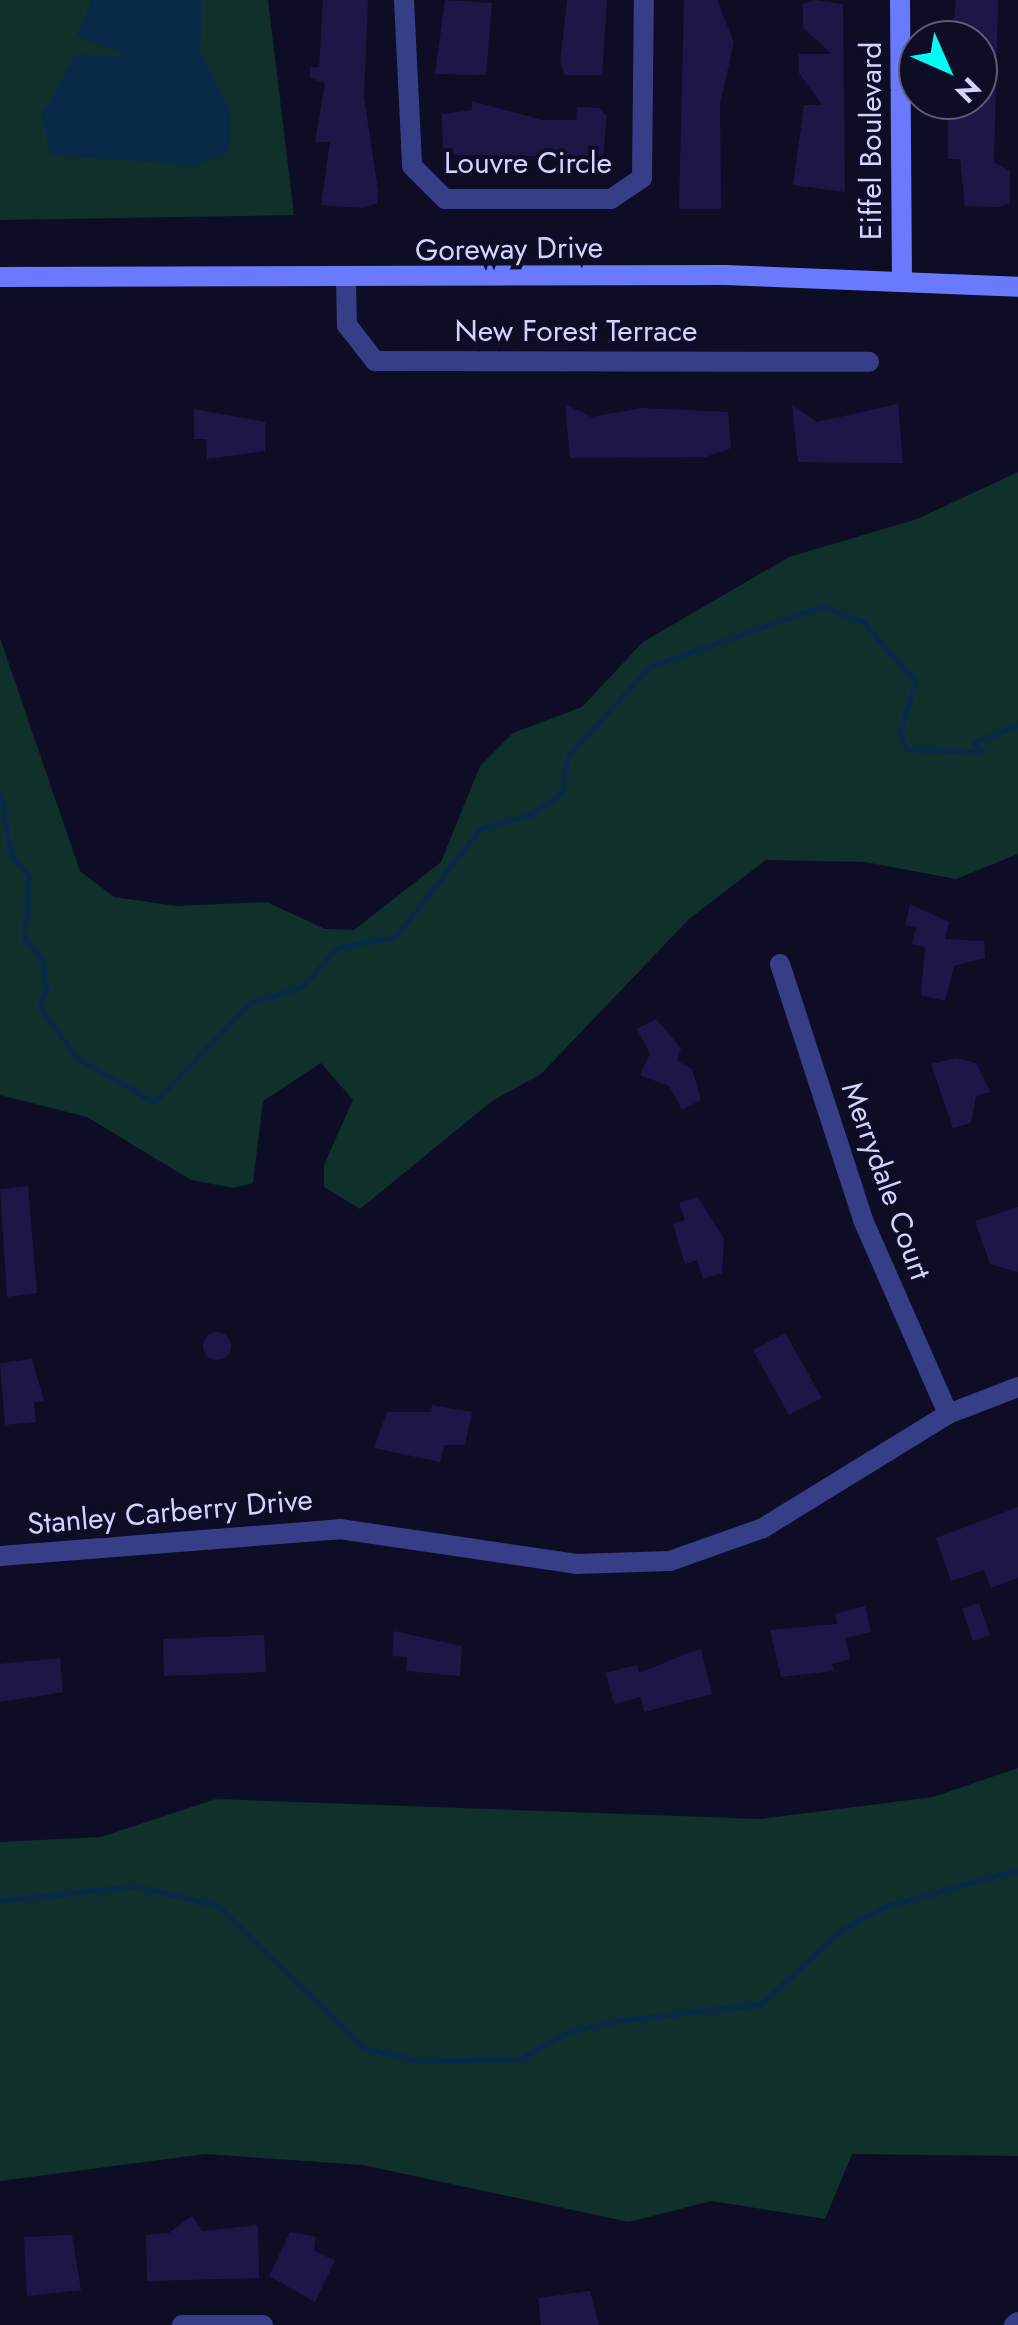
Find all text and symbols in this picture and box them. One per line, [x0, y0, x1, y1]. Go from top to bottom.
north arrow [898, 20, 998, 120]
street label: Eiffel Boulevard [853, 42, 889, 240]
text: N [946, 68, 991, 113]
street label: Louvre Circle [444, 145, 612, 181]
street label: Goreway Drive [415, 229, 603, 269]
street label: New Forest Terrace [455, 313, 697, 349]
street label: Merrydale Court [834, 1077, 938, 1285]
street label: Stanley Carberry Drive [26, 1482, 314, 1542]

